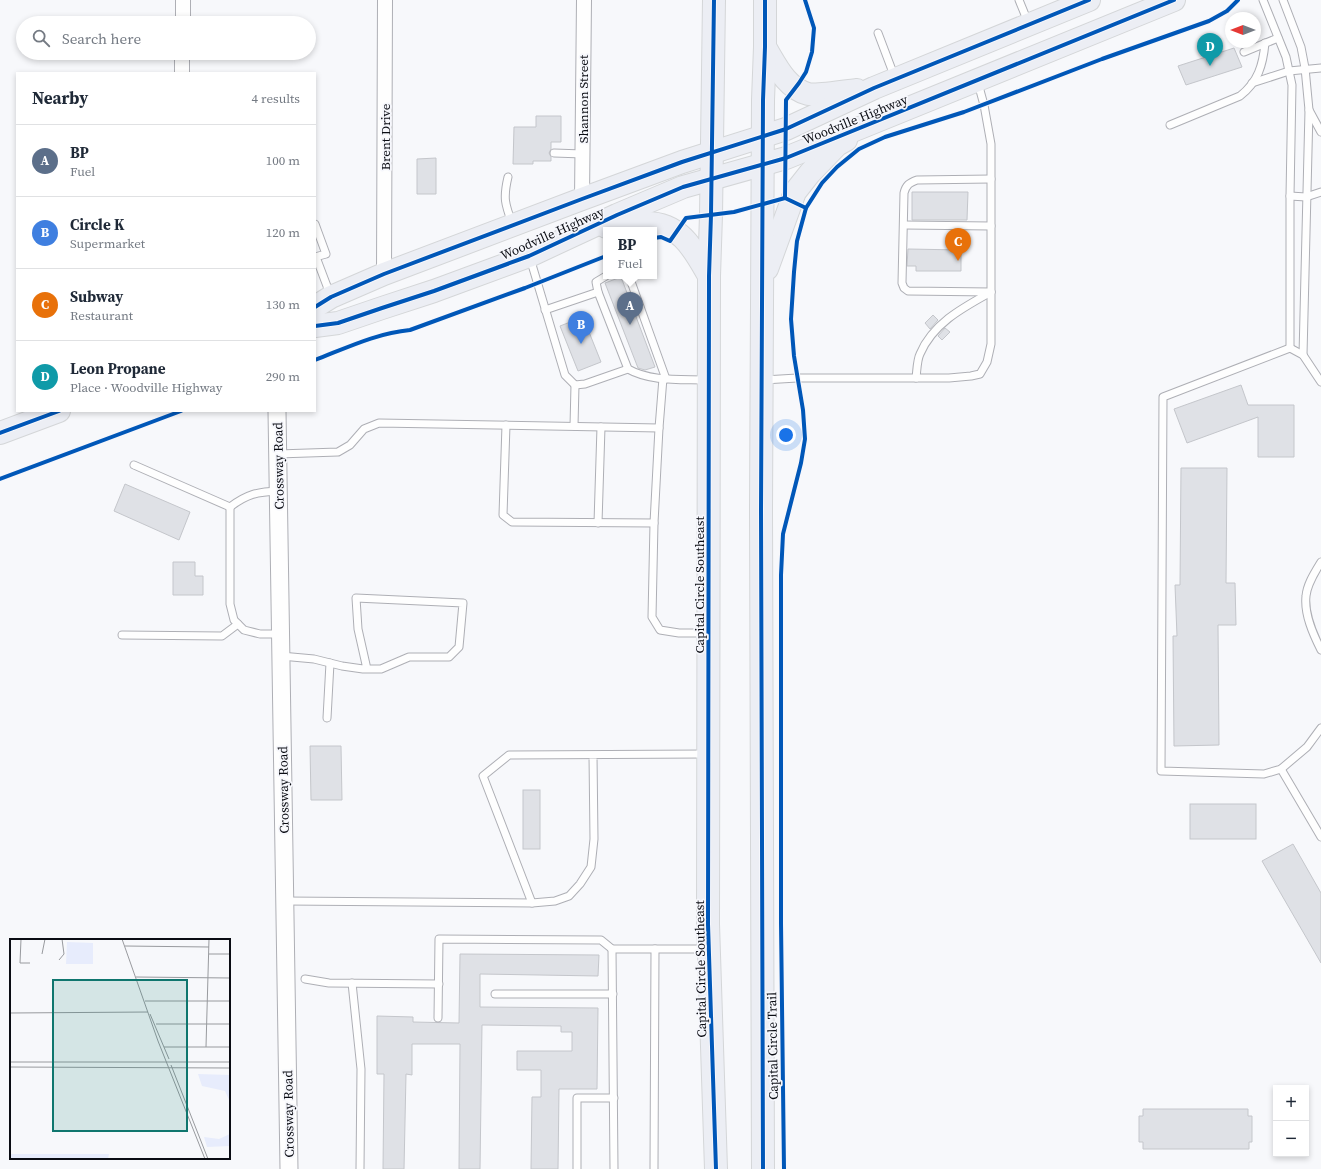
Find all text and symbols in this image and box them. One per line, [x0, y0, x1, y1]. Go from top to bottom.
north arrow [1225, 12, 1261, 48]
search box [16, 16, 316, 60]
icon: search [30, 27, 52, 49]
text: Search here [62, 28, 141, 49]
pin: D [1197, 33, 1223, 66]
street label: Shannon Street [575, 54, 592, 143]
text: Nearby [32, 86, 88, 110]
text: 4 results [252, 90, 300, 107]
street label: Woodville Highway [800, 90, 911, 148]
street label: Brent Drive [377, 103, 394, 170]
text: BP [70, 142, 89, 163]
text: A [41, 152, 49, 169]
text: 100 m [266, 152, 300, 169]
text: Fuel [70, 163, 95, 180]
street label: Woodville Highway [498, 203, 607, 264]
text: Circle K [70, 214, 124, 235]
text: B [41, 224, 49, 241]
text: 120 m [266, 224, 300, 241]
popup [603, 227, 657, 279]
pin: C [945, 228, 971, 261]
text: BP [617, 234, 636, 255]
text: Supermarket [70, 235, 145, 252]
text: Fuel [617, 255, 643, 272]
text: Subway [70, 286, 123, 307]
pin: A [617, 292, 643, 325]
text: C [41, 296, 49, 313]
text: 130 m [266, 296, 300, 313]
text: Restaurant [70, 307, 133, 324]
pin: B [568, 311, 594, 344]
text: Leon Propane [70, 358, 166, 379]
text: D [40, 368, 50, 385]
text: 290 m [266, 368, 300, 385]
text: Place · Woodville Highway [70, 379, 223, 396]
street label: Crossway Road [269, 422, 288, 510]
your location [776, 425, 796, 445]
street label: Capital Circle Southeast [691, 516, 708, 654]
street label: Crossway Road [274, 746, 293, 834]
street label: Capital Circle Southeast [691, 899, 710, 1038]
inset map [10, 939, 230, 1159]
street label: Capital Circle Trail [763, 992, 782, 1100]
street label: Crossway Road [279, 1070, 298, 1158]
map controls [1273, 1085, 1309, 1157]
button: + [1273, 1085, 1309, 1121]
button: − [1273, 1121, 1309, 1157]

